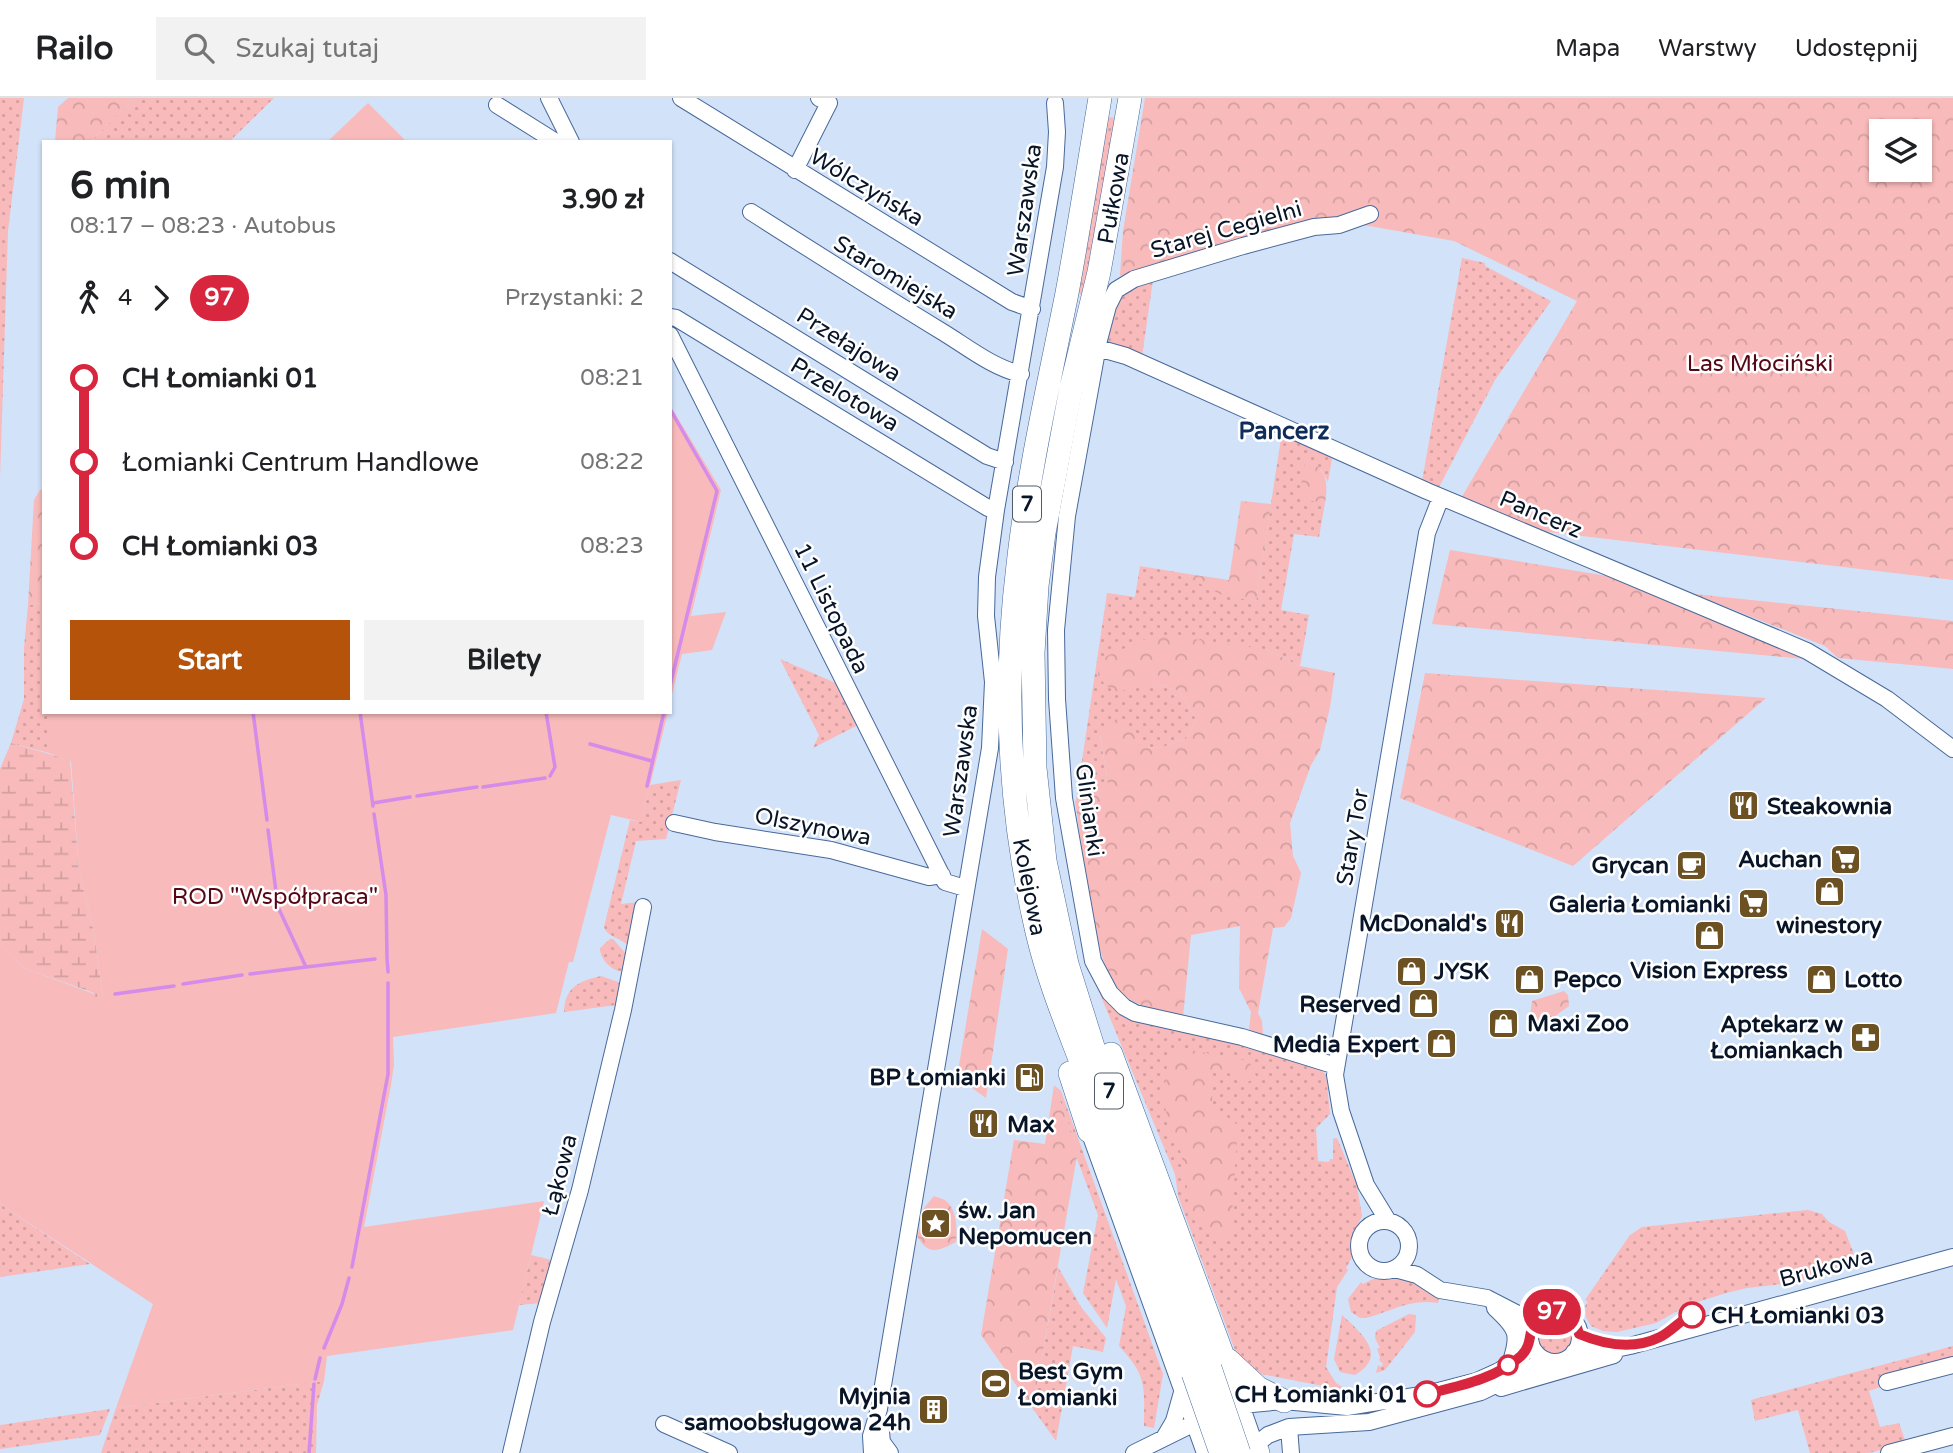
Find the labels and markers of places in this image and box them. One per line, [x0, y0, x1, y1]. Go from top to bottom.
restaurant icon: Steakownia [1727, 789, 1761, 823]
place label: Steakownia [1767, 793, 1892, 821]
supermarket icon: Auchan [1828, 842, 1862, 876]
place label: Auchan [1738, 846, 1822, 874]
cafe icon: Grycan [1675, 848, 1709, 882]
place label: Grycan [1591, 852, 1669, 880]
shop icon: winestory [1812, 874, 1846, 908]
supermarket icon: Galeria Łomianki [1737, 887, 1771, 921]
place label: Galeria Łomianki [1549, 891, 1731, 919]
restaurant icon: McDonald's [1493, 906, 1527, 940]
place label: McDonald's [1359, 910, 1487, 938]
place label: winestory [1776, 912, 1882, 940]
shop icon: Vision Express [1692, 919, 1726, 953]
shop icon: JYSK [1394, 954, 1428, 988]
place label: Vision Express [1630, 957, 1788, 985]
place label: JYSK [1433, 958, 1489, 986]
shop icon: Pepco [1513, 962, 1547, 996]
shop icon: Lotto [1804, 962, 1838, 996]
place label: Pepco [1553, 966, 1622, 994]
place label: Lotto [1844, 966, 1903, 994]
shop icon: Reserved [1407, 987, 1441, 1021]
place label: Reserved [1299, 991, 1401, 1019]
shop icon: Maxi Zoo [1487, 1006, 1521, 1040]
place label: Maxi Zoo [1527, 1010, 1629, 1038]
place label: Aptekarz w Łomiankach [1710, 1011, 1843, 1065]
pharmacy icon: Aptekarz w Łomiankach [1849, 1020, 1883, 1054]
shop icon: Media Expert [1425, 1027, 1459, 1061]
place label: Media Expert [1273, 1031, 1419, 1059]
fuel station icon: BP Łomianki [1012, 1060, 1046, 1094]
place label: BP Łomianki [869, 1064, 1006, 1092]
restaurant icon: Max [967, 1107, 1001, 1141]
place label: Max [1007, 1111, 1055, 1139]
place label: św. Jan Nepomucen [958, 1197, 1092, 1251]
place icon: św. Jan Nepomucen [918, 1206, 952, 1240]
marker: CH Łomianki 03 [1679, 1302, 1705, 1328]
place label: CH Łomianki 03 [1711, 1302, 1885, 1330]
unlabelled marker [1498, 1355, 1518, 1375]
place label: Best Gym Łomianki [1018, 1358, 1123, 1412]
sports icon: Best Gym Łomianki [978, 1367, 1012, 1401]
place label: CH Łomianki 01 [1234, 1381, 1408, 1409]
marker: CH Łomianki 01 [1414, 1381, 1440, 1407]
place label: Myjnia samoobsługowa 24h [684, 1383, 911, 1437]
building icon: Myjnia samoobsługowa 24h [917, 1392, 951, 1426]

